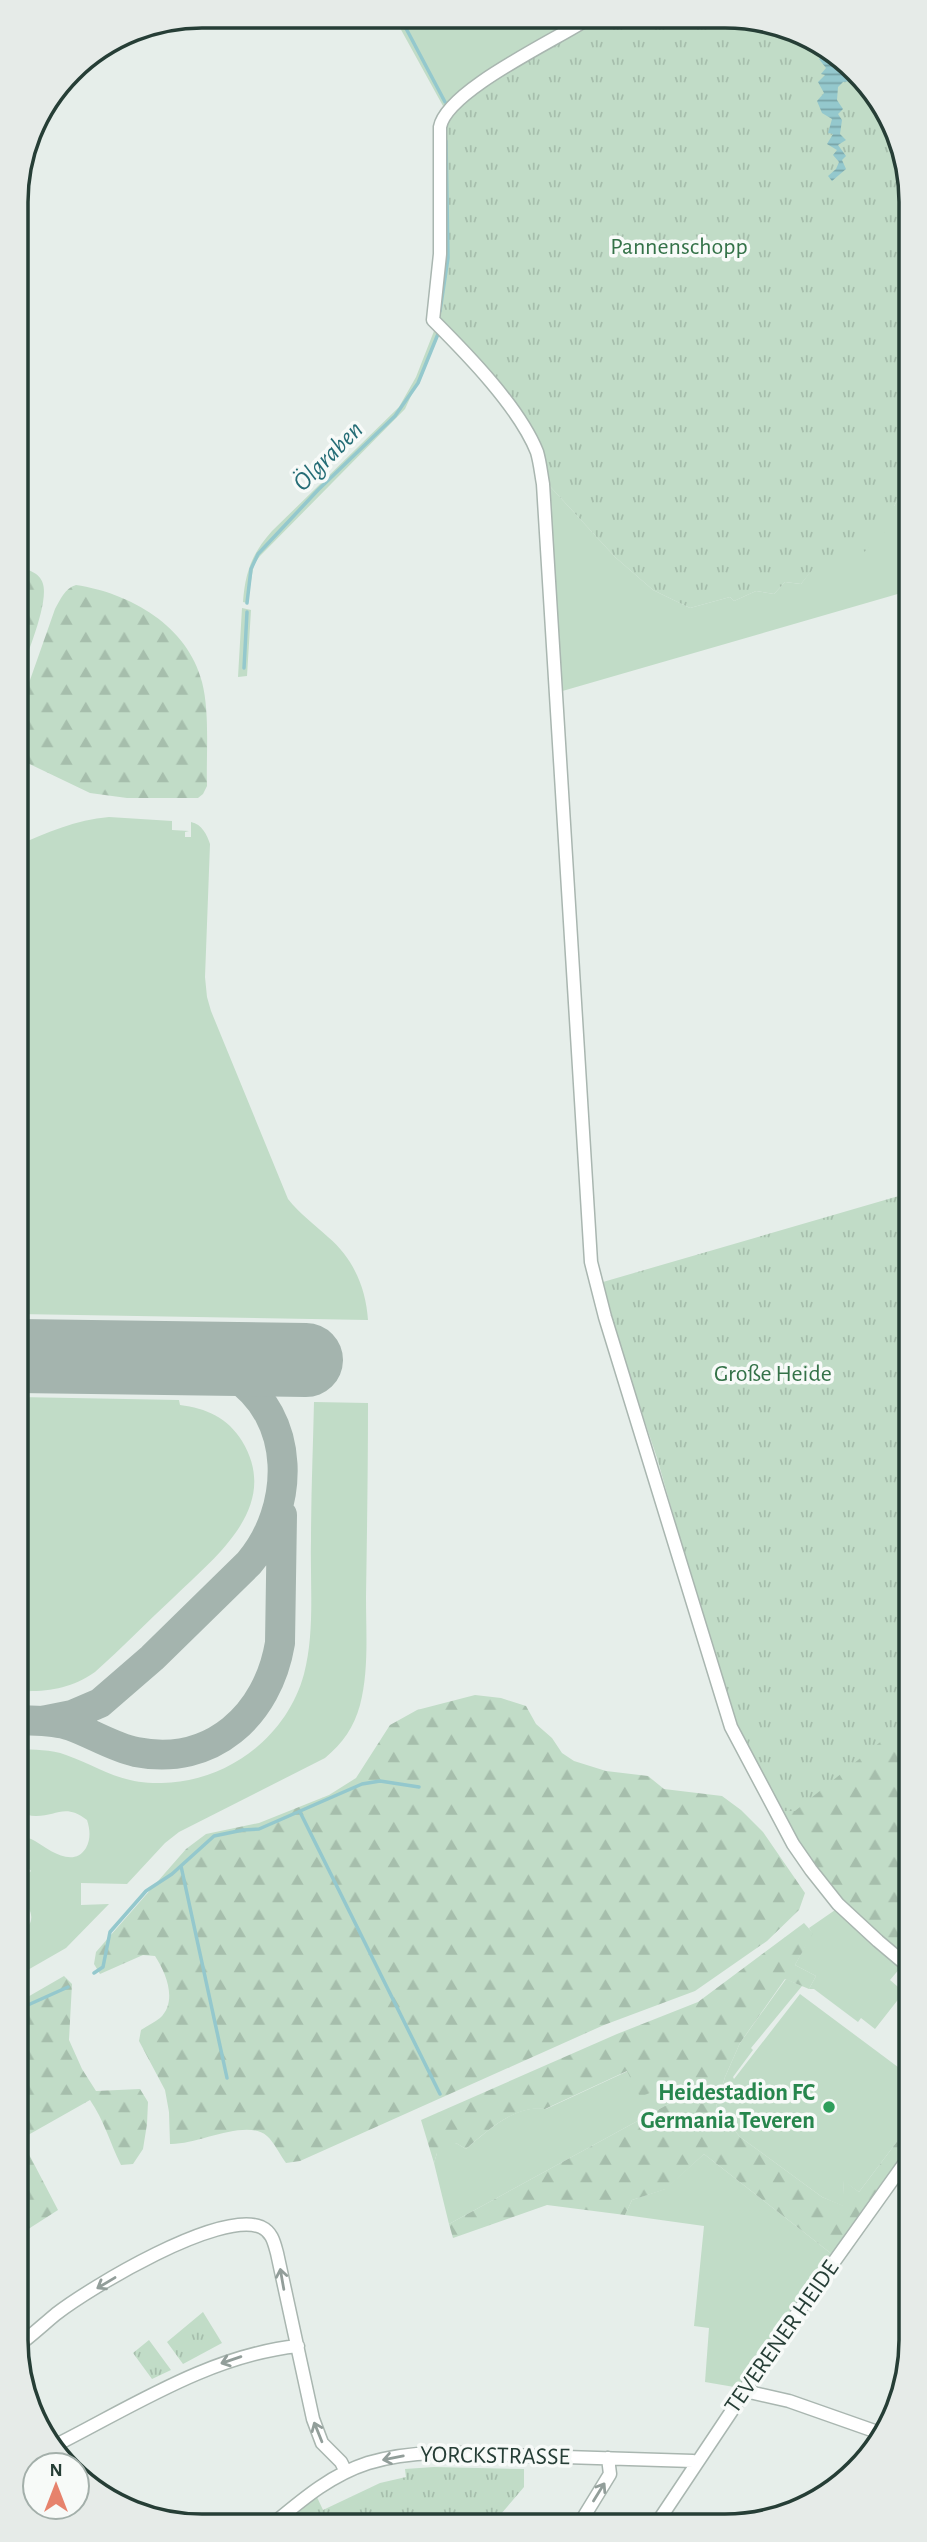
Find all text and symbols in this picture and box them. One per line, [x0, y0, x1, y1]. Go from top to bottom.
park label: Pannenschopp [610, 235, 748, 259]
water label: Ölgraben [287, 415, 368, 496]
park label: Große Heide [714, 1362, 832, 1386]
place label: Heidestadion FC Germania Teveren [640, 2081, 816, 2133]
marker: Heidestadion FC Germania Teveren [821, 2099, 837, 2115]
street label: TEVERENER HEIDE [721, 2256, 844, 2418]
one-way arrow [275, 2268, 289, 2291]
one-way arrow [96, 2277, 116, 2291]
one-way arrow [221, 2355, 243, 2367]
one-way arrow [310, 2422, 323, 2443]
street label: YORCKSTRASSE [420, 2443, 571, 2469]
north arrow [21, 2451, 91, 2521]
one-way arrow [382, 2452, 405, 2465]
text: N [49, 2461, 63, 2480]
one-way arrow [592, 2482, 606, 2502]

